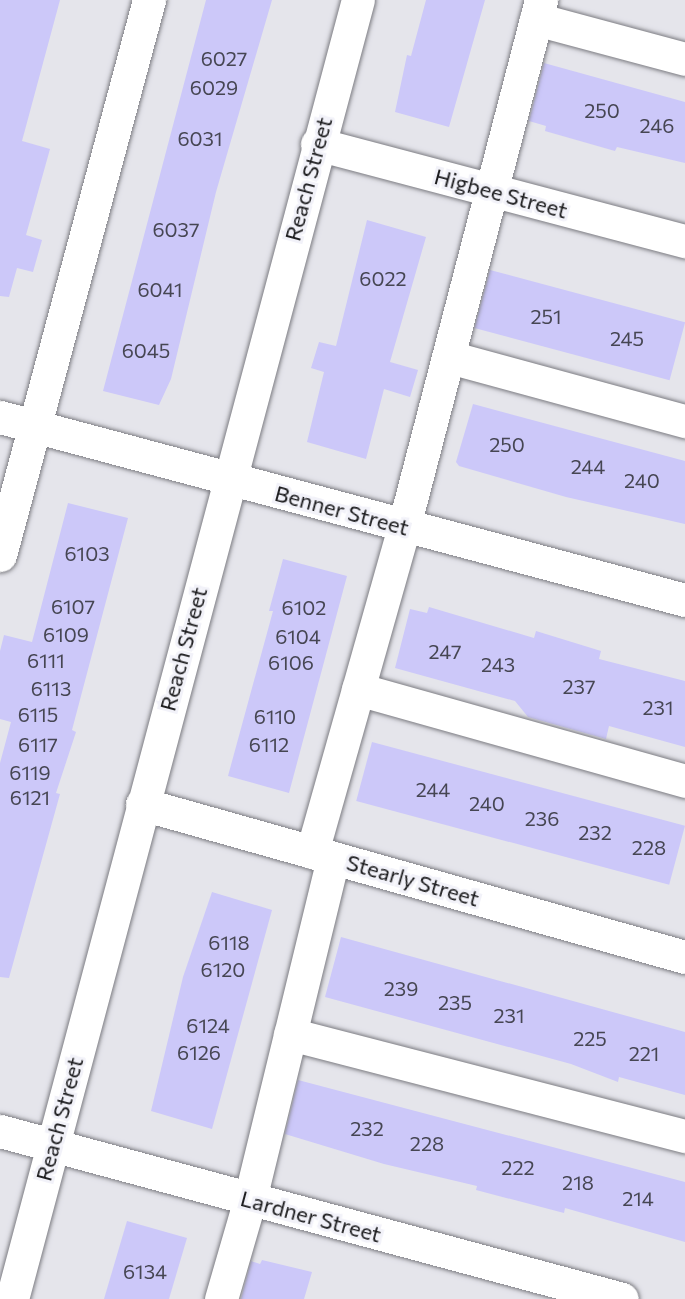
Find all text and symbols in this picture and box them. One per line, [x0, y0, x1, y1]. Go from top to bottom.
house number: 6027 [201, 46, 247, 70]
house number: 6029 [190, 75, 238, 99]
house number: 250 [584, 98, 620, 122]
house number: 246 [640, 113, 674, 137]
street label: Reach Street [279, 114, 337, 244]
house number: 6031 [177, 126, 223, 150]
street label: Higbee Street [432, 163, 570, 223]
house number: 6037 [152, 217, 200, 241]
house number: 6022 [359, 266, 407, 290]
house number: 6041 [137, 277, 183, 301]
house number: 251 [530, 304, 562, 328]
house number: 245 [610, 326, 644, 350]
house number: 6045 [122, 338, 170, 362]
house number: 250 [489, 432, 525, 456]
house number: 244 [571, 454, 605, 478]
house number: 240 [624, 468, 660, 492]
street label: Benner Street [272, 479, 412, 541]
house number: 6103 [64, 541, 110, 565]
street label: Reach Street [154, 584, 212, 714]
house number: 6107 [51, 594, 95, 618]
house number: 6102 [282, 595, 326, 619]
house number: 6109 [43, 622, 89, 646]
house number: 6104 [275, 624, 321, 648]
house number: 247 [429, 639, 461, 663]
house number: 6111 [27, 648, 65, 672]
house number: 6106 [268, 650, 314, 674]
house number: 243 [481, 652, 515, 676]
house number: 237 [563, 674, 595, 698]
house number: 6113 [31, 676, 71, 700]
house number: 231 [642, 695, 674, 719]
house number: 6115 [18, 702, 58, 726]
house number: 6110 [254, 704, 296, 728]
house number: 6117 [18, 732, 58, 756]
house number: 6112 [249, 732, 289, 756]
house number: 6119 [9, 760, 51, 784]
house number: 244 [416, 777, 450, 801]
house number: 6121 [10, 785, 50, 809]
house number: 240 [469, 791, 505, 815]
house number: 236 [525, 806, 559, 830]
house number: 232 [578, 820, 612, 844]
house number: 228 [632, 835, 666, 859]
street label: Stearly Street [344, 848, 482, 912]
house number: 6118 [208, 930, 250, 954]
house number: 6120 [201, 957, 245, 981]
house number: 239 [384, 976, 418, 1000]
house number: 235 [438, 990, 472, 1014]
house number: 231 [493, 1003, 525, 1027]
house number: 6124 [186, 1013, 230, 1037]
house number: 225 [573, 1026, 607, 1050]
house number: 6126 [177, 1040, 221, 1064]
house number: 221 [629, 1041, 659, 1065]
street label: Reach Street [30, 1054, 88, 1184]
house number: 232 [350, 1116, 384, 1140]
house number: 228 [410, 1131, 444, 1155]
house number: 222 [501, 1155, 535, 1179]
house number: 218 [562, 1170, 594, 1194]
street label: Lardner Street [238, 1185, 384, 1247]
house number: 214 [622, 1186, 654, 1210]
house number: 6134 [123, 1259, 167, 1283]

